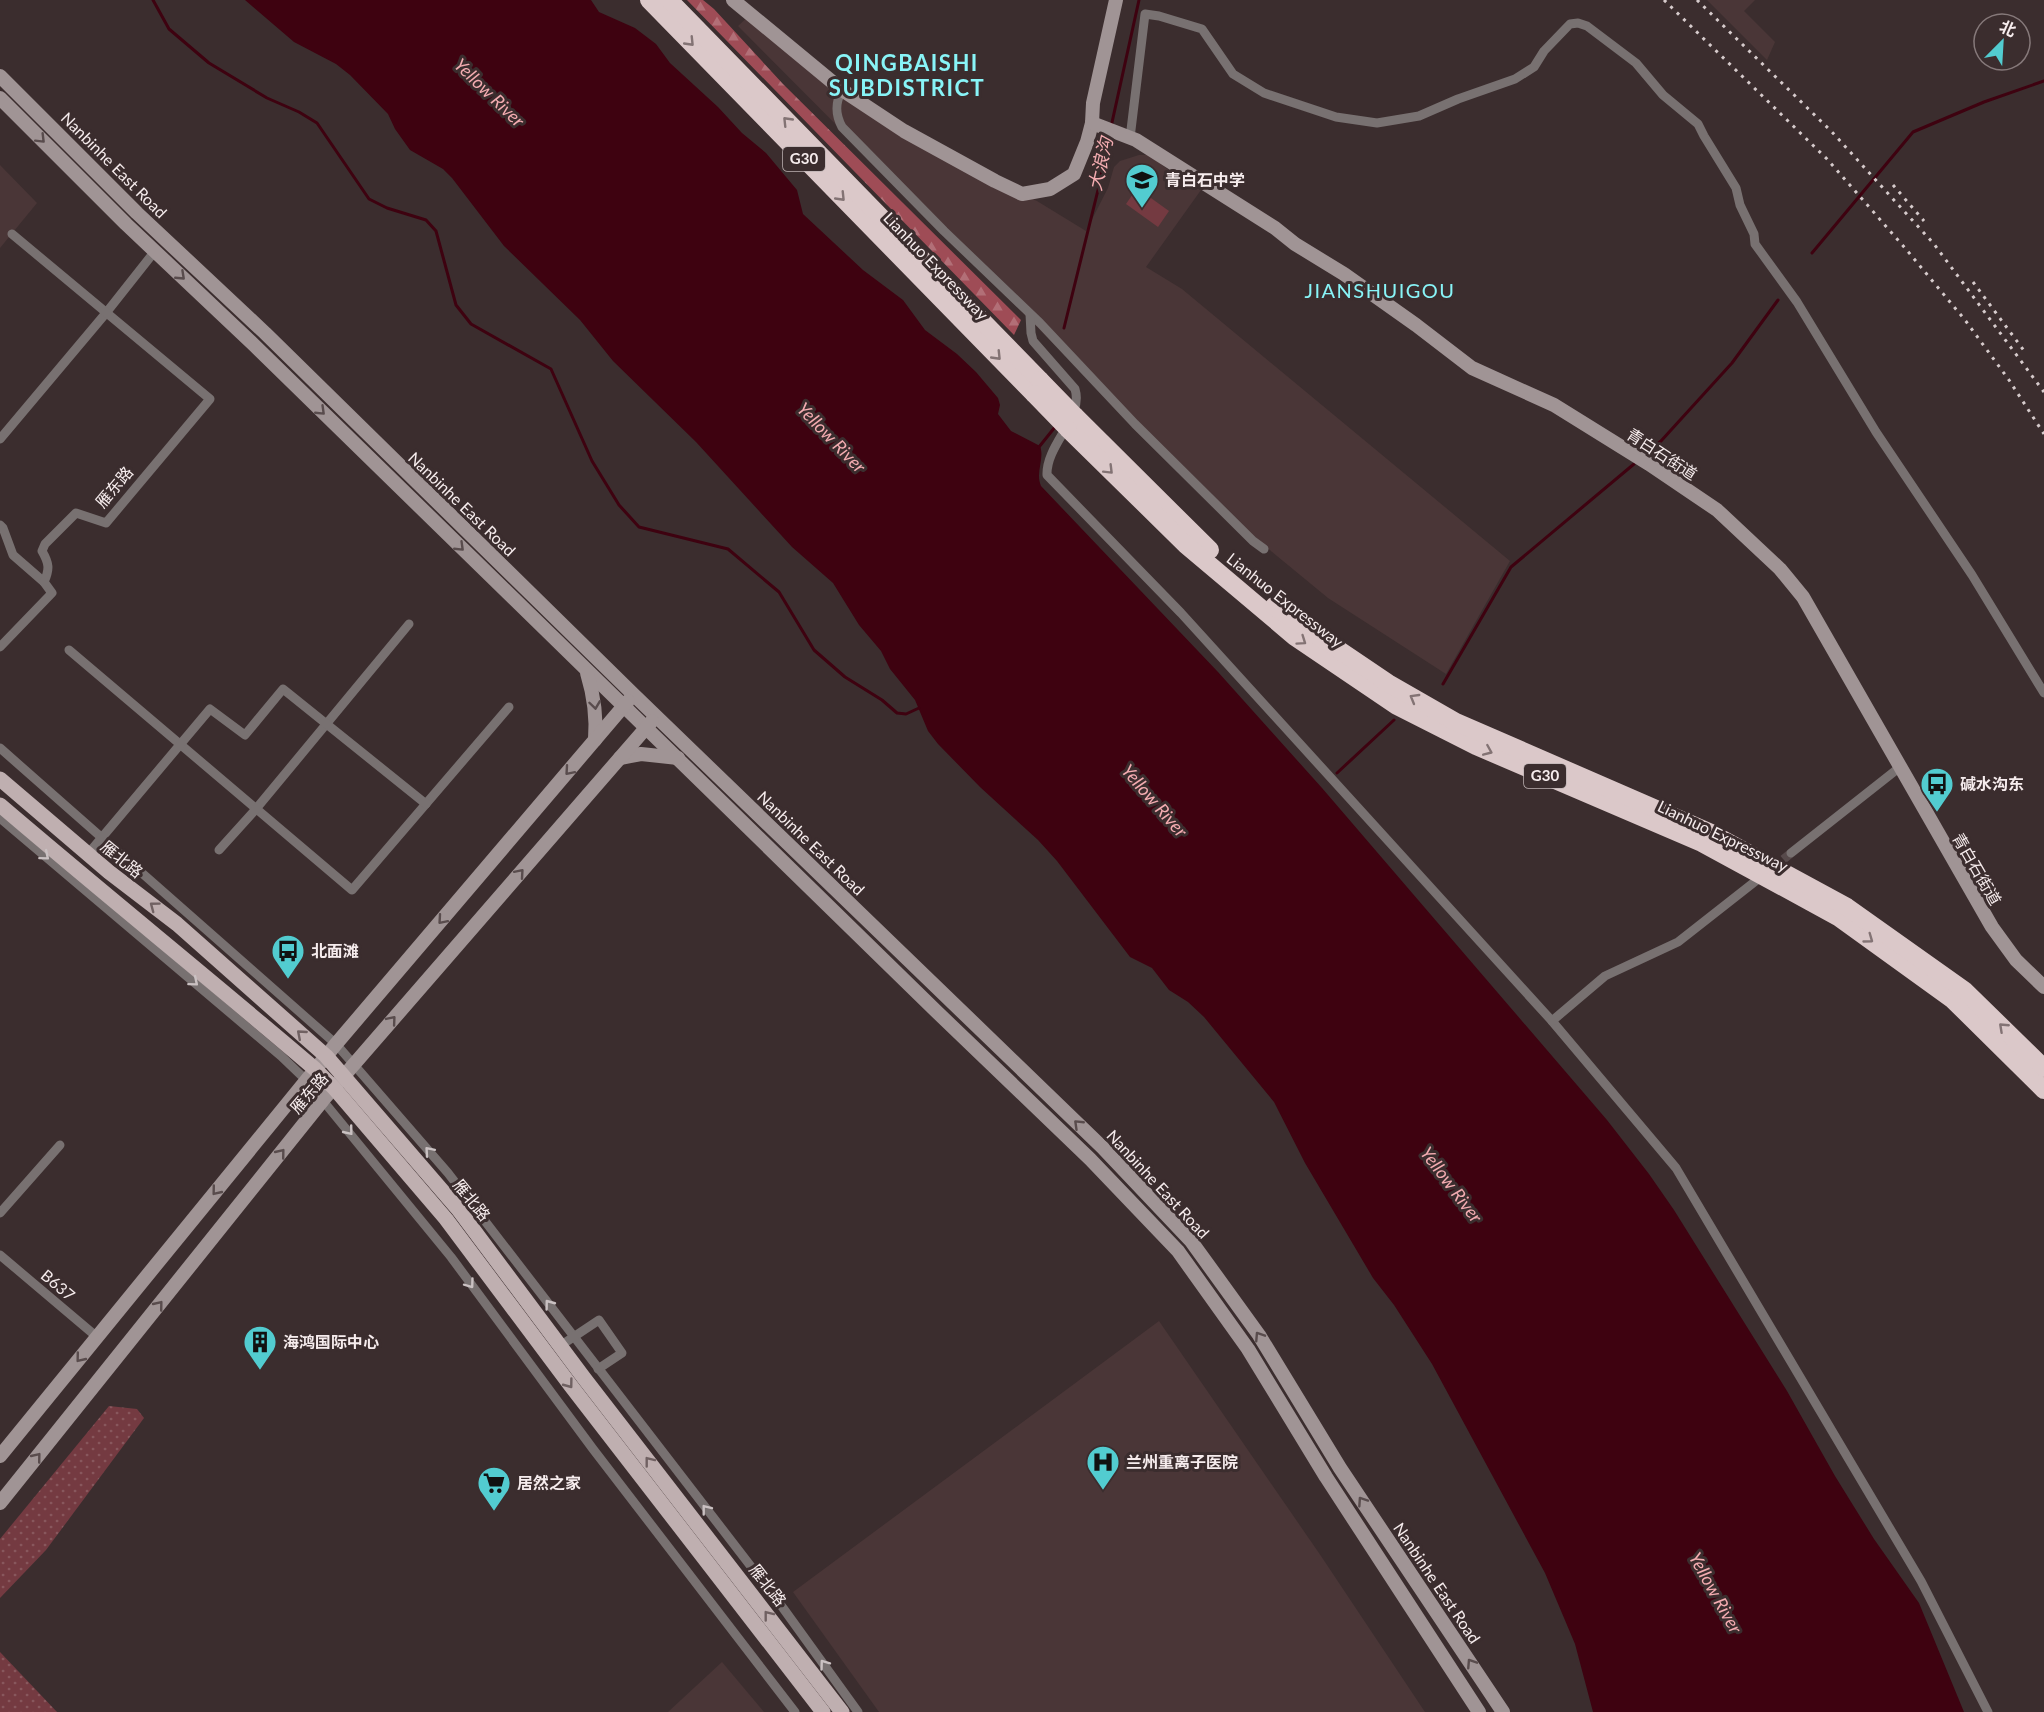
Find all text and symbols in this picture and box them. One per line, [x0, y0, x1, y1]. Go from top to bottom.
north arrow [1972, 12, 2032, 72]
text: 北 [1997, 16, 2019, 40]
one-way arrow [683, 34, 694, 45]
district label: QINGBAISHI SUBDISTRICT [829, 49, 985, 101]
water label: Yellow River [450, 53, 530, 132]
street label: Nanbinhe East Road [58, 108, 171, 221]
one-way arrow [783, 117, 794, 128]
one-way arrow [35, 132, 45, 143]
water label: 大浪沟 [1083, 133, 1117, 193]
road number: G30 [783, 147, 825, 171]
school or university icon: 青白石中学 [1124, 162, 1160, 209]
place label: 青白石中学 [1165, 170, 1245, 189]
one-way arrow [834, 190, 845, 200]
street label: Lianhuo Expressway [880, 208, 993, 324]
one-way arrow [173, 268, 184, 279]
district label: JIANSHUIGOU [1304, 278, 1456, 302]
one-way arrow [989, 349, 1000, 360]
water label: Yellow River [793, 398, 871, 478]
one-way arrow [314, 403, 325, 414]
street label: 青白石街道 [1624, 424, 1701, 483]
street label: Nanbinhe East Road [405, 448, 520, 560]
street label: 雁东路 [91, 462, 136, 511]
one-way arrow [1103, 463, 1113, 474]
one-way arrow [453, 540, 464, 551]
street label: Lianhuo Expressway [1223, 548, 1348, 651]
one-way arrow [1295, 634, 1306, 645]
one-way arrow [1410, 694, 1420, 705]
one-way arrow [589, 701, 601, 710]
one-way arrow [1481, 743, 1492, 755]
water label: Yellow River [1117, 759, 1193, 842]
one-way arrow [565, 764, 576, 775]
road number: G30 [1524, 764, 1566, 788]
bus stop icon: 碱水沟东 [1919, 766, 1955, 813]
place label: 碱水沟东 [1960, 774, 2024, 793]
street label: Nanbinhe East Road [754, 787, 869, 899]
street label: Lianhuo Expressway [1655, 796, 1792, 876]
street label: 青白石街道 [1949, 829, 2006, 908]
street label: 雁北路 [98, 836, 147, 881]
one-way arrow [38, 849, 49, 860]
one-way arrow [513, 869, 524, 880]
one-way arrow [149, 903, 160, 914]
one-way arrow [438, 913, 449, 924]
one-way arrow [1862, 932, 1873, 943]
bus stop icon: 北面滩 [270, 933, 306, 980]
place label: 北面滩 [311, 941, 359, 960]
one-way arrow [187, 975, 198, 986]
one-way arrow [385, 1016, 396, 1027]
one-way arrow [1999, 1023, 2010, 1034]
one-way arrow [297, 1030, 308, 1041]
street label: 雁东路 [286, 1068, 332, 1117]
one-way arrow [1075, 1121, 1086, 1132]
one-way arrow [341, 1124, 352, 1135]
street label: Nanbinhe East Road [1103, 1125, 1214, 1242]
water label: Yellow River [1416, 1142, 1488, 1227]
one-way arrow [425, 1147, 436, 1158]
one-way arrow [273, 1149, 284, 1160]
street label: 雁北路 [450, 1175, 495, 1224]
one-way arrow [212, 1184, 223, 1195]
street label: B637 [38, 1265, 79, 1304]
one-way arrow [463, 1277, 474, 1288]
one-way arrow [545, 1300, 556, 1311]
one-way arrow [151, 1301, 162, 1312]
building icon: 海鸿国际中心 [242, 1324, 278, 1371]
place label: 海鸿国际中心 [283, 1332, 379, 1351]
one-way arrow [1255, 1332, 1266, 1343]
one-way arrow [76, 1351, 87, 1362]
one-way arrow [562, 1377, 573, 1388]
hospital icon: 兰州重离子医院 [1085, 1444, 1121, 1491]
place label: 兰州重离子医院 [1126, 1452, 1238, 1471]
one-way arrow [29, 1453, 40, 1464]
one-way arrow [645, 1457, 656, 1468]
supermarket icon: 居然之家 [476, 1465, 512, 1512]
place label: 居然之家 [517, 1473, 581, 1492]
one-way arrow [1358, 1497, 1369, 1508]
one-way arrow [703, 1505, 714, 1516]
street label: Nanbinhe East Road [1390, 1519, 1485, 1647]
water label: Yellow River [1685, 1548, 1748, 1638]
street label: 雁北路 [746, 1560, 791, 1609]
one-way arrow [765, 1611, 776, 1622]
one-way arrow [1467, 1659, 1478, 1670]
one-way arrow [820, 1660, 831, 1671]

